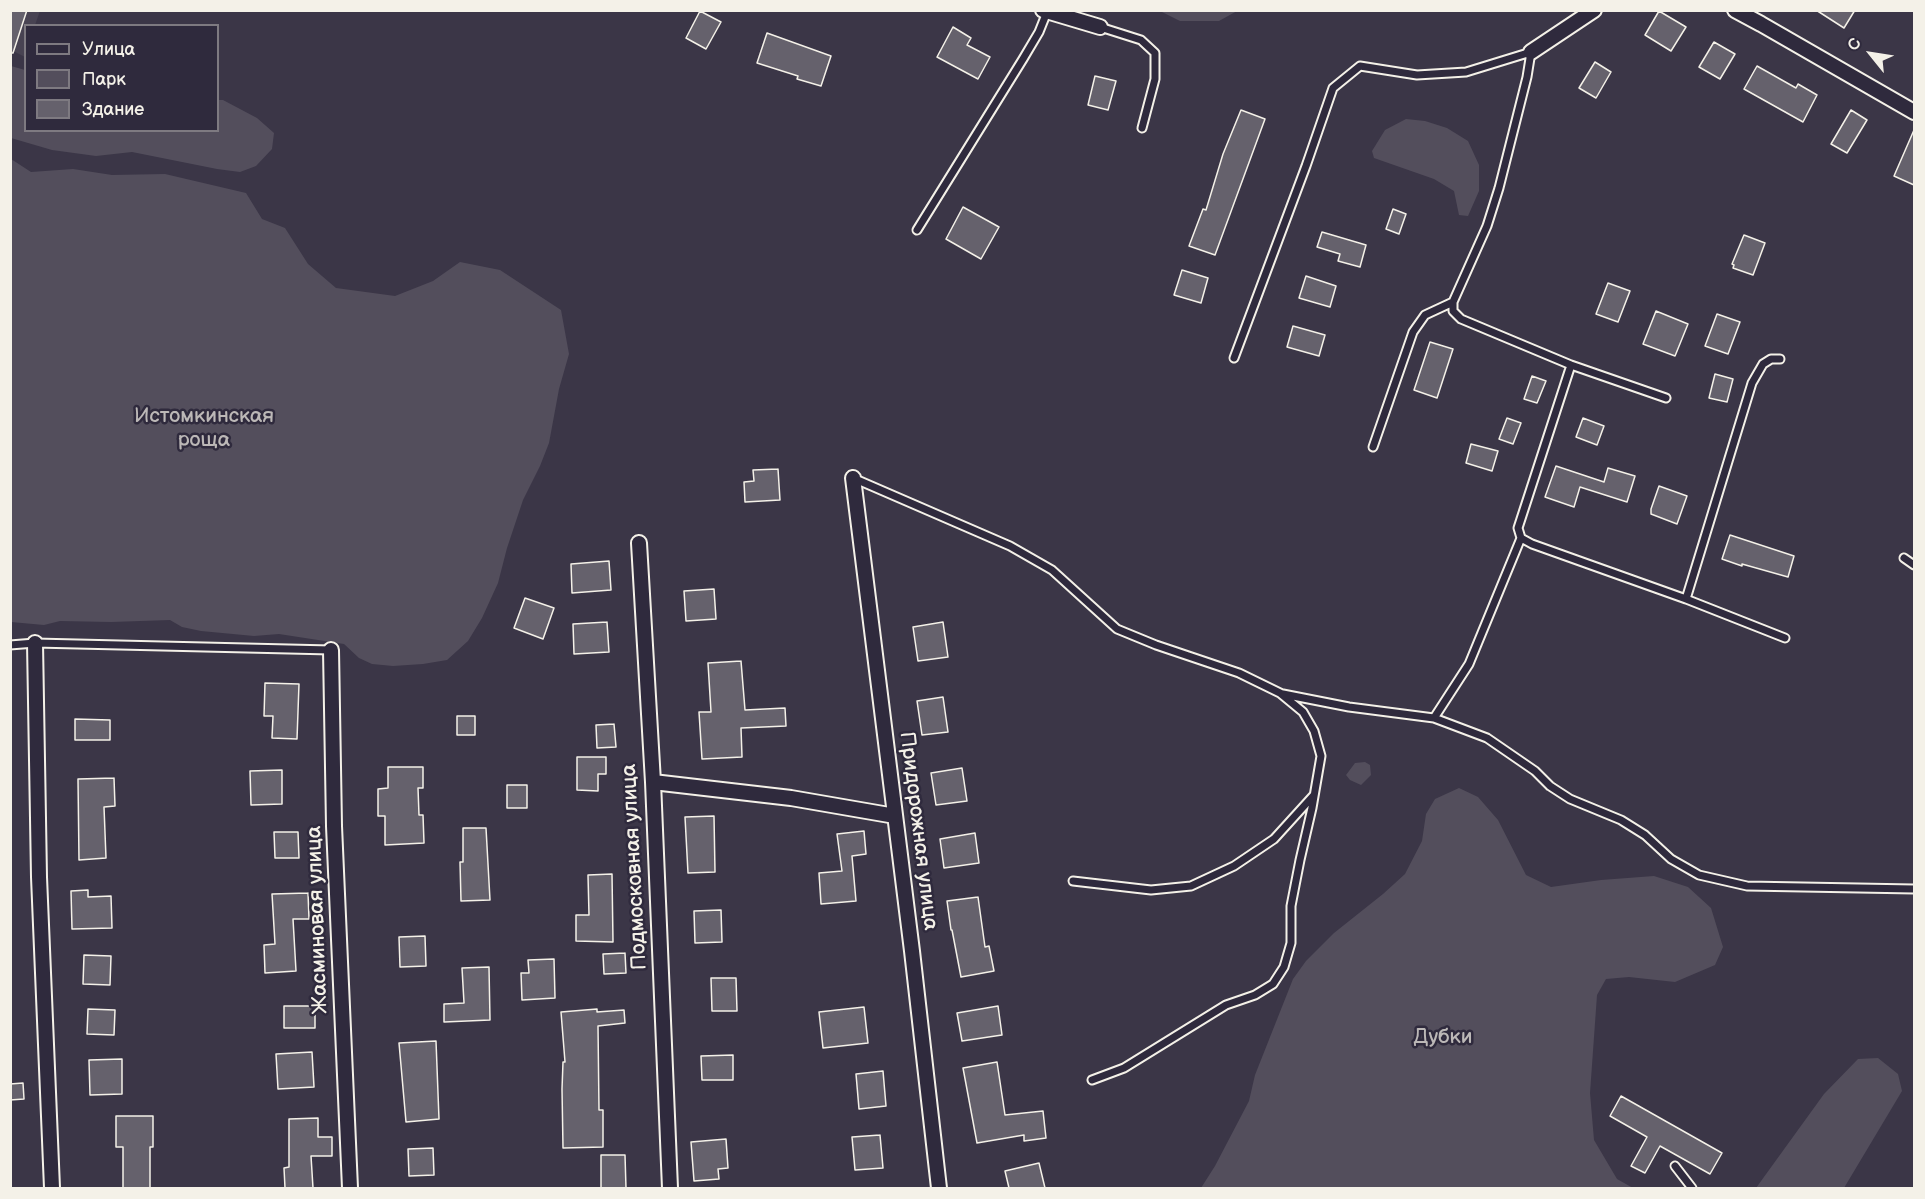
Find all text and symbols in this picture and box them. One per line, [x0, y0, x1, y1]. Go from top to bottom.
legend [24, 24, 219, 132]
north arrow [1841, 24, 1901, 84]
text: С [1844, 35, 1866, 54]
text: Улица [82, 39, 135, 60]
text: Парк [82, 69, 126, 90]
text: Здание [82, 99, 144, 120]
park label: Истомкинская роща [134, 404, 274, 454]
street label: Придорожная улица [893, 730, 943, 932]
street label: Подмосковная улица [617, 763, 653, 971]
street label: Жасминовая улица [302, 825, 334, 1015]
park label: Дубки [1414, 1025, 1472, 1051]

